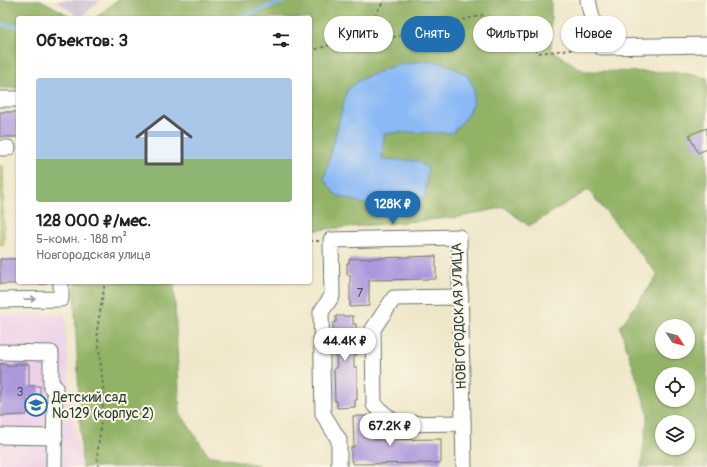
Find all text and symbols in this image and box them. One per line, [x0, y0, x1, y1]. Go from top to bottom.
chip: Купить [324, 16, 393, 52]
chip: Снять [401, 16, 465, 52]
chip: Фильтры [473, 16, 553, 52]
chip: Новое [561, 16, 626, 52]
icon: filters [270, 29, 292, 51]
text: Объектов: 3 [36, 30, 128, 51]
icon: home [128, 104, 200, 176]
pin: 128K ₽ [360, 191, 426, 225]
text: 128K ₽ [374, 196, 412, 212]
text: 128 000 ₽/мес. [36, 210, 151, 231]
text: 5-комн. · 188 m² [36, 231, 127, 247]
street label: НОВГОРОДСКАЯ УЛИЦА [448, 242, 470, 390]
text: Новгородская улица [36, 247, 151, 263]
house number: 7 [357, 286, 364, 301]
one-way arrow [23, 295, 36, 303]
north arrow [655, 319, 695, 359]
map controls [655, 319, 695, 455]
pin: 44.4K ₽ [308, 328, 382, 362]
text: 44.4K ₽ [323, 333, 367, 349]
button: locate [655, 367, 695, 407]
house number: 3 [17, 385, 24, 400]
place label: Детский сад №129 (корпус 2) [51, 389, 154, 422]
school or university icon: Детский сад №129 (корпус 2) [23, 392, 49, 418]
pin: 67.2K ₽ [353, 413, 427, 447]
button: layers [655, 415, 695, 455]
text: 67.2K ₽ [369, 418, 411, 434]

